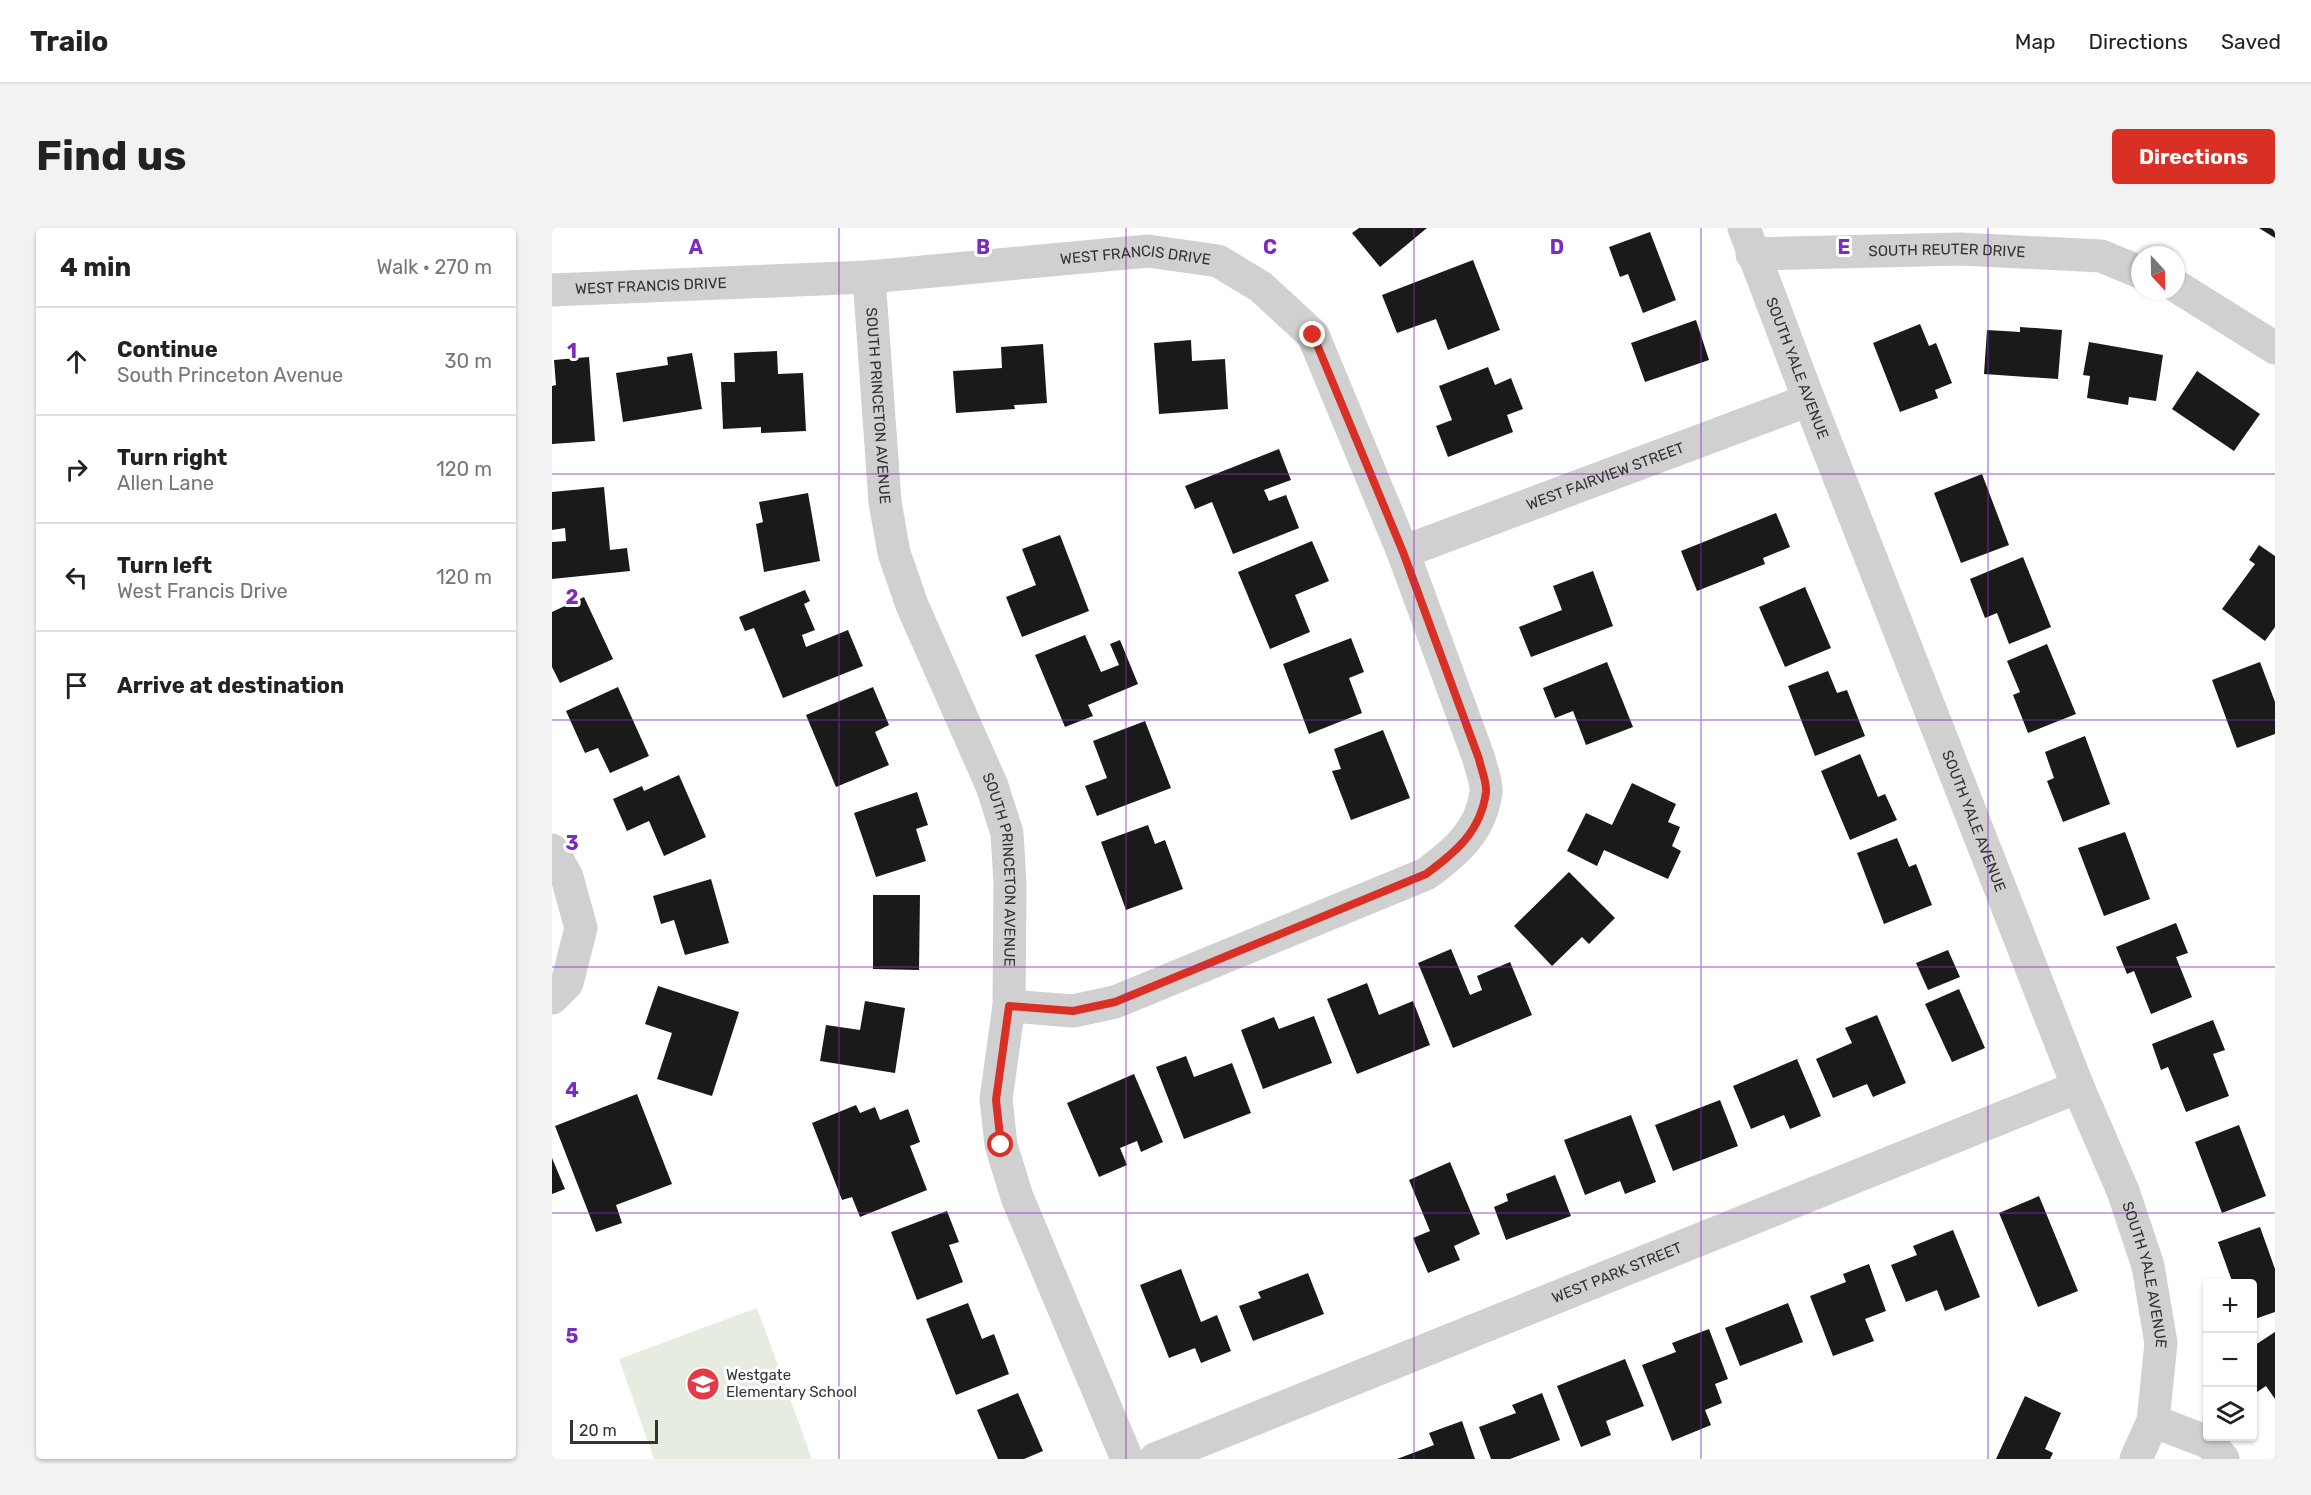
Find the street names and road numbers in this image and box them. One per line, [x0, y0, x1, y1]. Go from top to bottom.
street label: SOUTH REUTER DRIVE [1868, 240, 2026, 261]
street label: WEST FRANCIS DRIVE [1059, 242, 1212, 269]
street label: WEST FRANCIS DRIVE [575, 274, 727, 298]
street label: SOUTH YALE AVENUE [1762, 295, 1832, 442]
street label: SOUTH PRINCETON AVENUE [862, 307, 894, 504]
street label: WEST FAIRVIEW STREET [1524, 438, 1687, 514]
street label: SOUTH YALE AVENUE [1938, 748, 2010, 894]
street label: SOUTH PRINCETON AVENUE [978, 770, 1019, 967]
street label: SOUTH YALE AVENUE [2118, 1199, 2170, 1349]
street label: WEST PARK STREET [1549, 1239, 1685, 1307]

